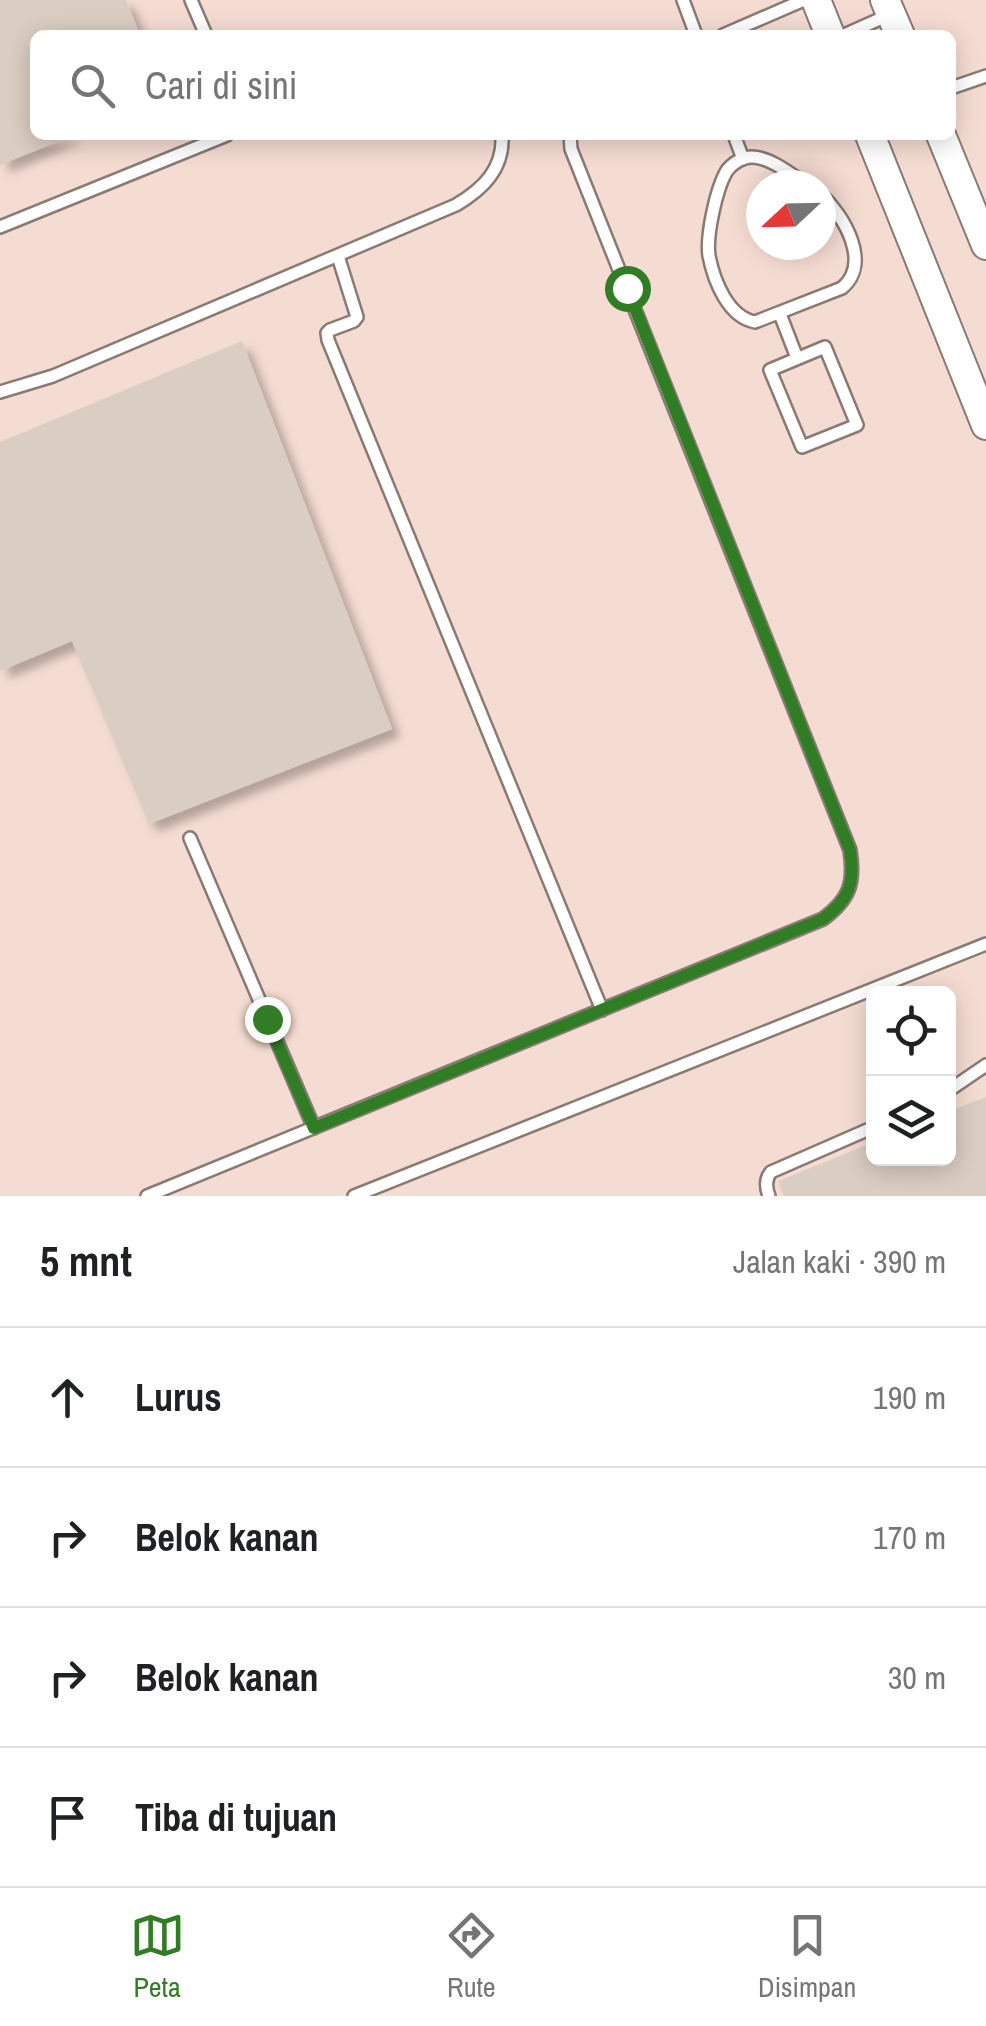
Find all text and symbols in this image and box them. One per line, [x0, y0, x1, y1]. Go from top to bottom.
search box [30, 30, 956, 140]
icon: search [65, 58, 120, 113]
text: Cari di sini [145, 60, 297, 111]
north arrow [746, 170, 836, 260]
route start [605, 266, 651, 312]
map controls [866, 986, 956, 1166]
button: locate [866, 986, 956, 1076]
route end [245, 997, 291, 1043]
button: layers [866, 1076, 956, 1166]
text: 5 mnt [40, 1233, 132, 1289]
text: Jalan kaki · 390 m [733, 1240, 946, 1283]
icon: ahead [40, 1370, 95, 1425]
text: Lurus [135, 1372, 222, 1423]
text: 190 m [873, 1376, 946, 1419]
icon: right [40, 1510, 95, 1565]
text: Belok kanan [135, 1512, 319, 1563]
text: 170 m [873, 1516, 946, 1559]
icon: right [40, 1650, 95, 1705]
text: Belok kanan [135, 1652, 319, 1703]
text: 30 m [888, 1656, 946, 1699]
icon: arrive [40, 1790, 95, 1845]
text: Tiba di tujuan [135, 1792, 337, 1843]
tab: Peta [130, 1908, 185, 2006]
tab: Rute [444, 1908, 499, 2006]
tab: Disimpan [758, 1908, 856, 2006]

